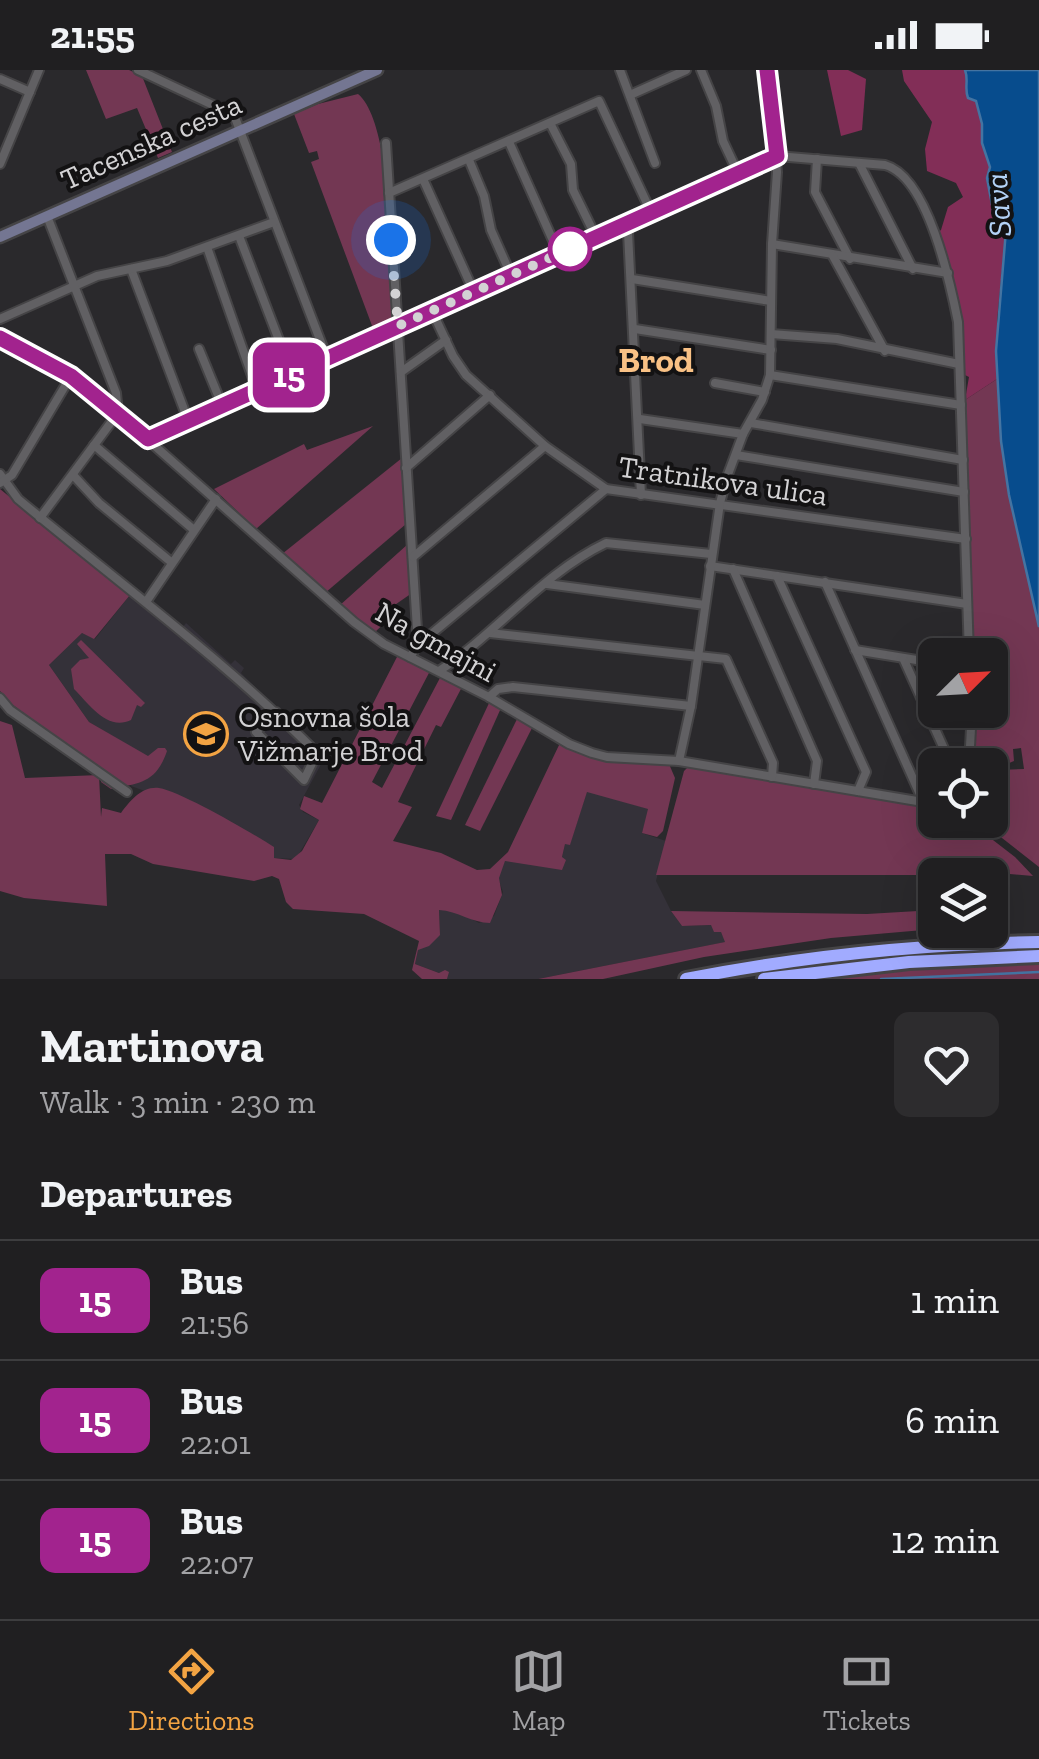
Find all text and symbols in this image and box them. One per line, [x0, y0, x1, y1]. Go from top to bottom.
text: 21:55 [50, 12, 135, 58]
street label: Tacenska cesta [55, 86, 247, 198]
water label: Sava [977, 172, 1019, 238]
your location [366, 215, 416, 265]
unlabelled marker [549, 228, 591, 270]
district label: Brod [618, 339, 694, 381]
line badge: 15 [244, 342, 334, 408]
text: 15 [273, 354, 305, 396]
street label: Tratnikova ulica [616, 449, 830, 513]
street label: Na gmajni [369, 594, 503, 690]
north arrow [918, 638, 1008, 728]
map controls [918, 638, 1008, 948]
place label: Osnovna šola Vižmarje Brod [237, 699, 424, 769]
school or university icon: Osnovna šola Vižmarje Brod [183, 711, 229, 757]
button: locate [918, 748, 1008, 838]
button: layers [918, 858, 1008, 948]
button: heart [894, 1012, 999, 1117]
text: Martinova [40, 1017, 264, 1074]
text: Walk · 3 min · 230 m [40, 1083, 315, 1121]
text: Departures [40, 1171, 232, 1217]
text: Bus [180, 1258, 243, 1304]
text: 1 min [911, 1277, 999, 1323]
text: 15 [79, 1279, 111, 1321]
text: 21:56 [180, 1304, 249, 1342]
text: Bus [180, 1378, 243, 1424]
text: 6 min [905, 1397, 999, 1443]
text: 15 [79, 1399, 111, 1441]
text: 22:01 [180, 1424, 251, 1462]
text: Bus [180, 1498, 243, 1544]
text: 12 min [891, 1517, 999, 1563]
text: 15 [79, 1519, 111, 1561]
text: 22:07 [180, 1544, 254, 1582]
tab: Directions [128, 1644, 255, 1737]
tab: Map [511, 1644, 566, 1737]
tab: Tickets [823, 1644, 911, 1737]

